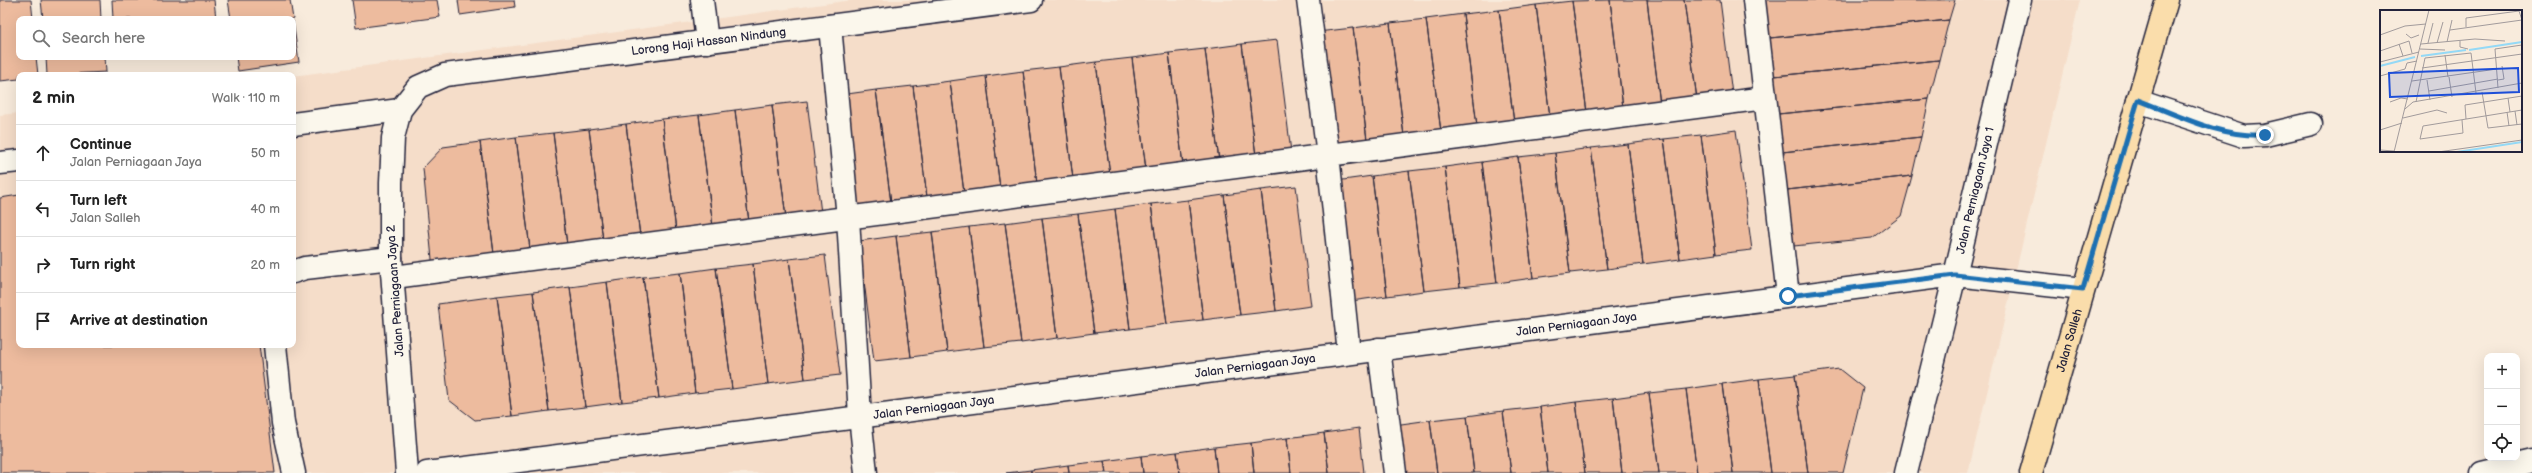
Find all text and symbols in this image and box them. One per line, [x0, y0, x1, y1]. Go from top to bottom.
inset map [2380, 10, 2522, 152]
search box [16, 16, 296, 60]
street label: Lorong Haji Hassan Nindung [630, 24, 787, 59]
icon: search [30, 27, 52, 49]
text: Search here [62, 29, 145, 48]
text: 2 min [32, 88, 75, 108]
text: Walk · 110 m [212, 90, 280, 106]
street label: Jalan Perniagaan Jaya 1 [1953, 126, 1998, 255]
route end [2256, 126, 2274, 144]
text: Continue [70, 135, 132, 154]
icon: ahead [32, 142, 54, 164]
text: 50 m [251, 145, 280, 161]
text: Jalan Perniagaan Jaya [70, 154, 202, 170]
text: Turn left [70, 191, 127, 210]
icon: left [32, 198, 54, 220]
text: 40 m [250, 201, 280, 217]
text: Jalan Salleh [70, 210, 140, 226]
street label: Jalan Perniagaan Jaya 2 [383, 225, 408, 357]
icon: right [32, 254, 54, 276]
text: Turn right [70, 255, 135, 274]
text: 20 m [250, 257, 280, 273]
route start [1779, 287, 1797, 305]
street label: Jalan Salleh [2053, 307, 2086, 374]
street label: Jalan Perniagaan Jaya [1515, 309, 1638, 340]
icon: arrive [32, 310, 54, 332]
text: Arrive at destination [70, 311, 208, 330]
street label: Jalan Perniagaan Jaya [1194, 351, 1317, 381]
map controls [2484, 353, 2520, 461]
button: + [2484, 353, 2520, 389]
button: − [2484, 389, 2520, 425]
street label: Jalan Perniagaan Jaya [872, 393, 995, 423]
button: locate [2484, 425, 2520, 461]

